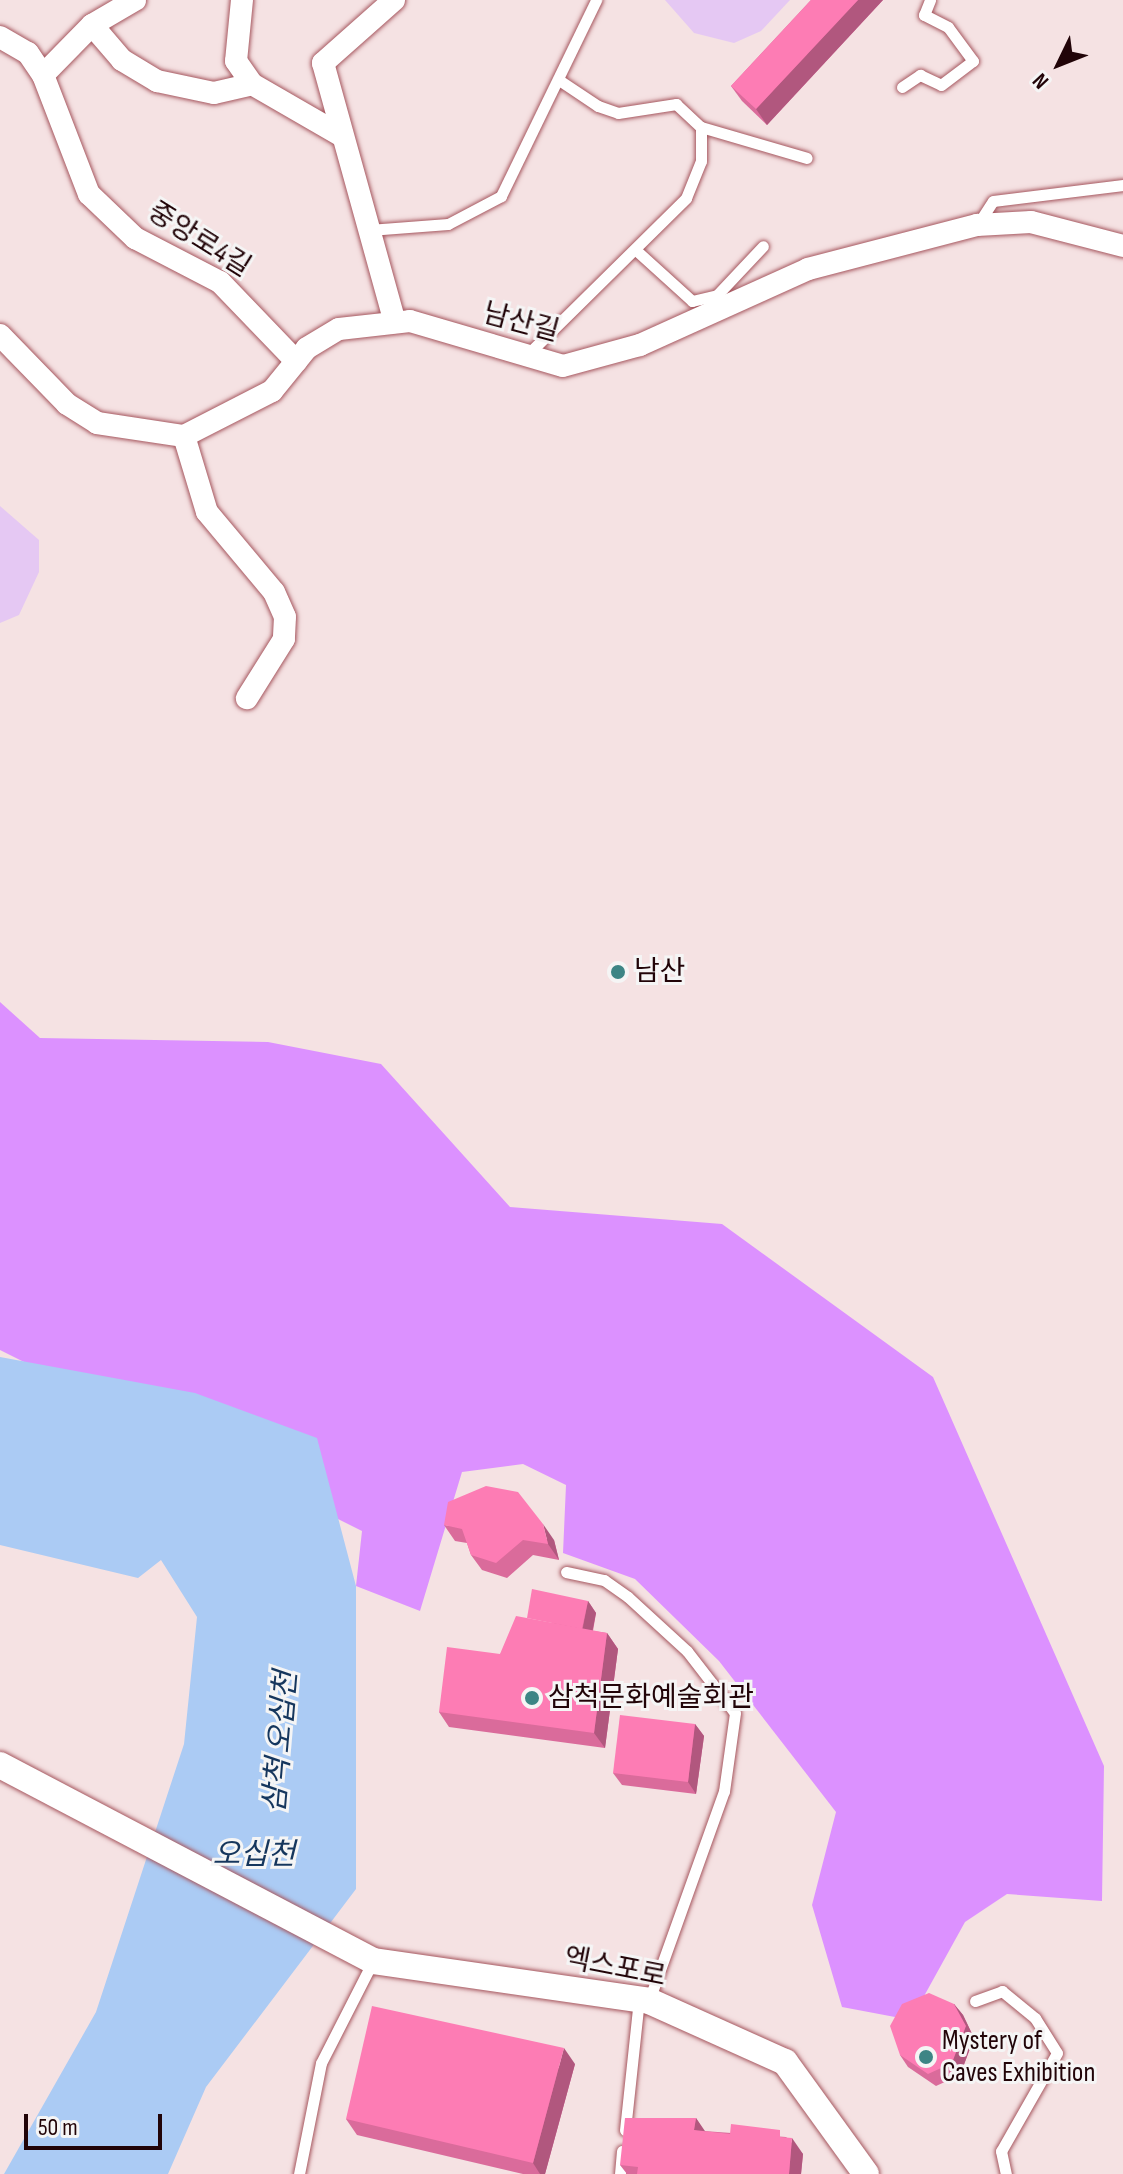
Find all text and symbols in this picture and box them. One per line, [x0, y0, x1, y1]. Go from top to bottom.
north arrow [1019, 24, 1099, 104]
text: N [1027, 67, 1055, 94]
street label: 중앙로4길 [141, 195, 257, 285]
street label: 남산길 [479, 297, 563, 349]
place label: 남산 [634, 955, 686, 989]
marker: 남산 [609, 963, 627, 981]
water label: 삼척 오십천 [257, 1669, 305, 1815]
place label: 삼척문화예술회관 [548, 1681, 754, 1715]
marker: 삼척문화예술회관 [523, 1689, 541, 1707]
water label: 오십천 [213, 1837, 295, 1873]
street label: 엑스포로 [561, 1942, 669, 1994]
place label: Mystery of Caves Exhibition [942, 2024, 1095, 2090]
marker: Mystery of Caves Exhibition [917, 2048, 935, 2066]
scale bar [28, 2098, 166, 2148]
text: 50 m [38, 2113, 78, 2142]

